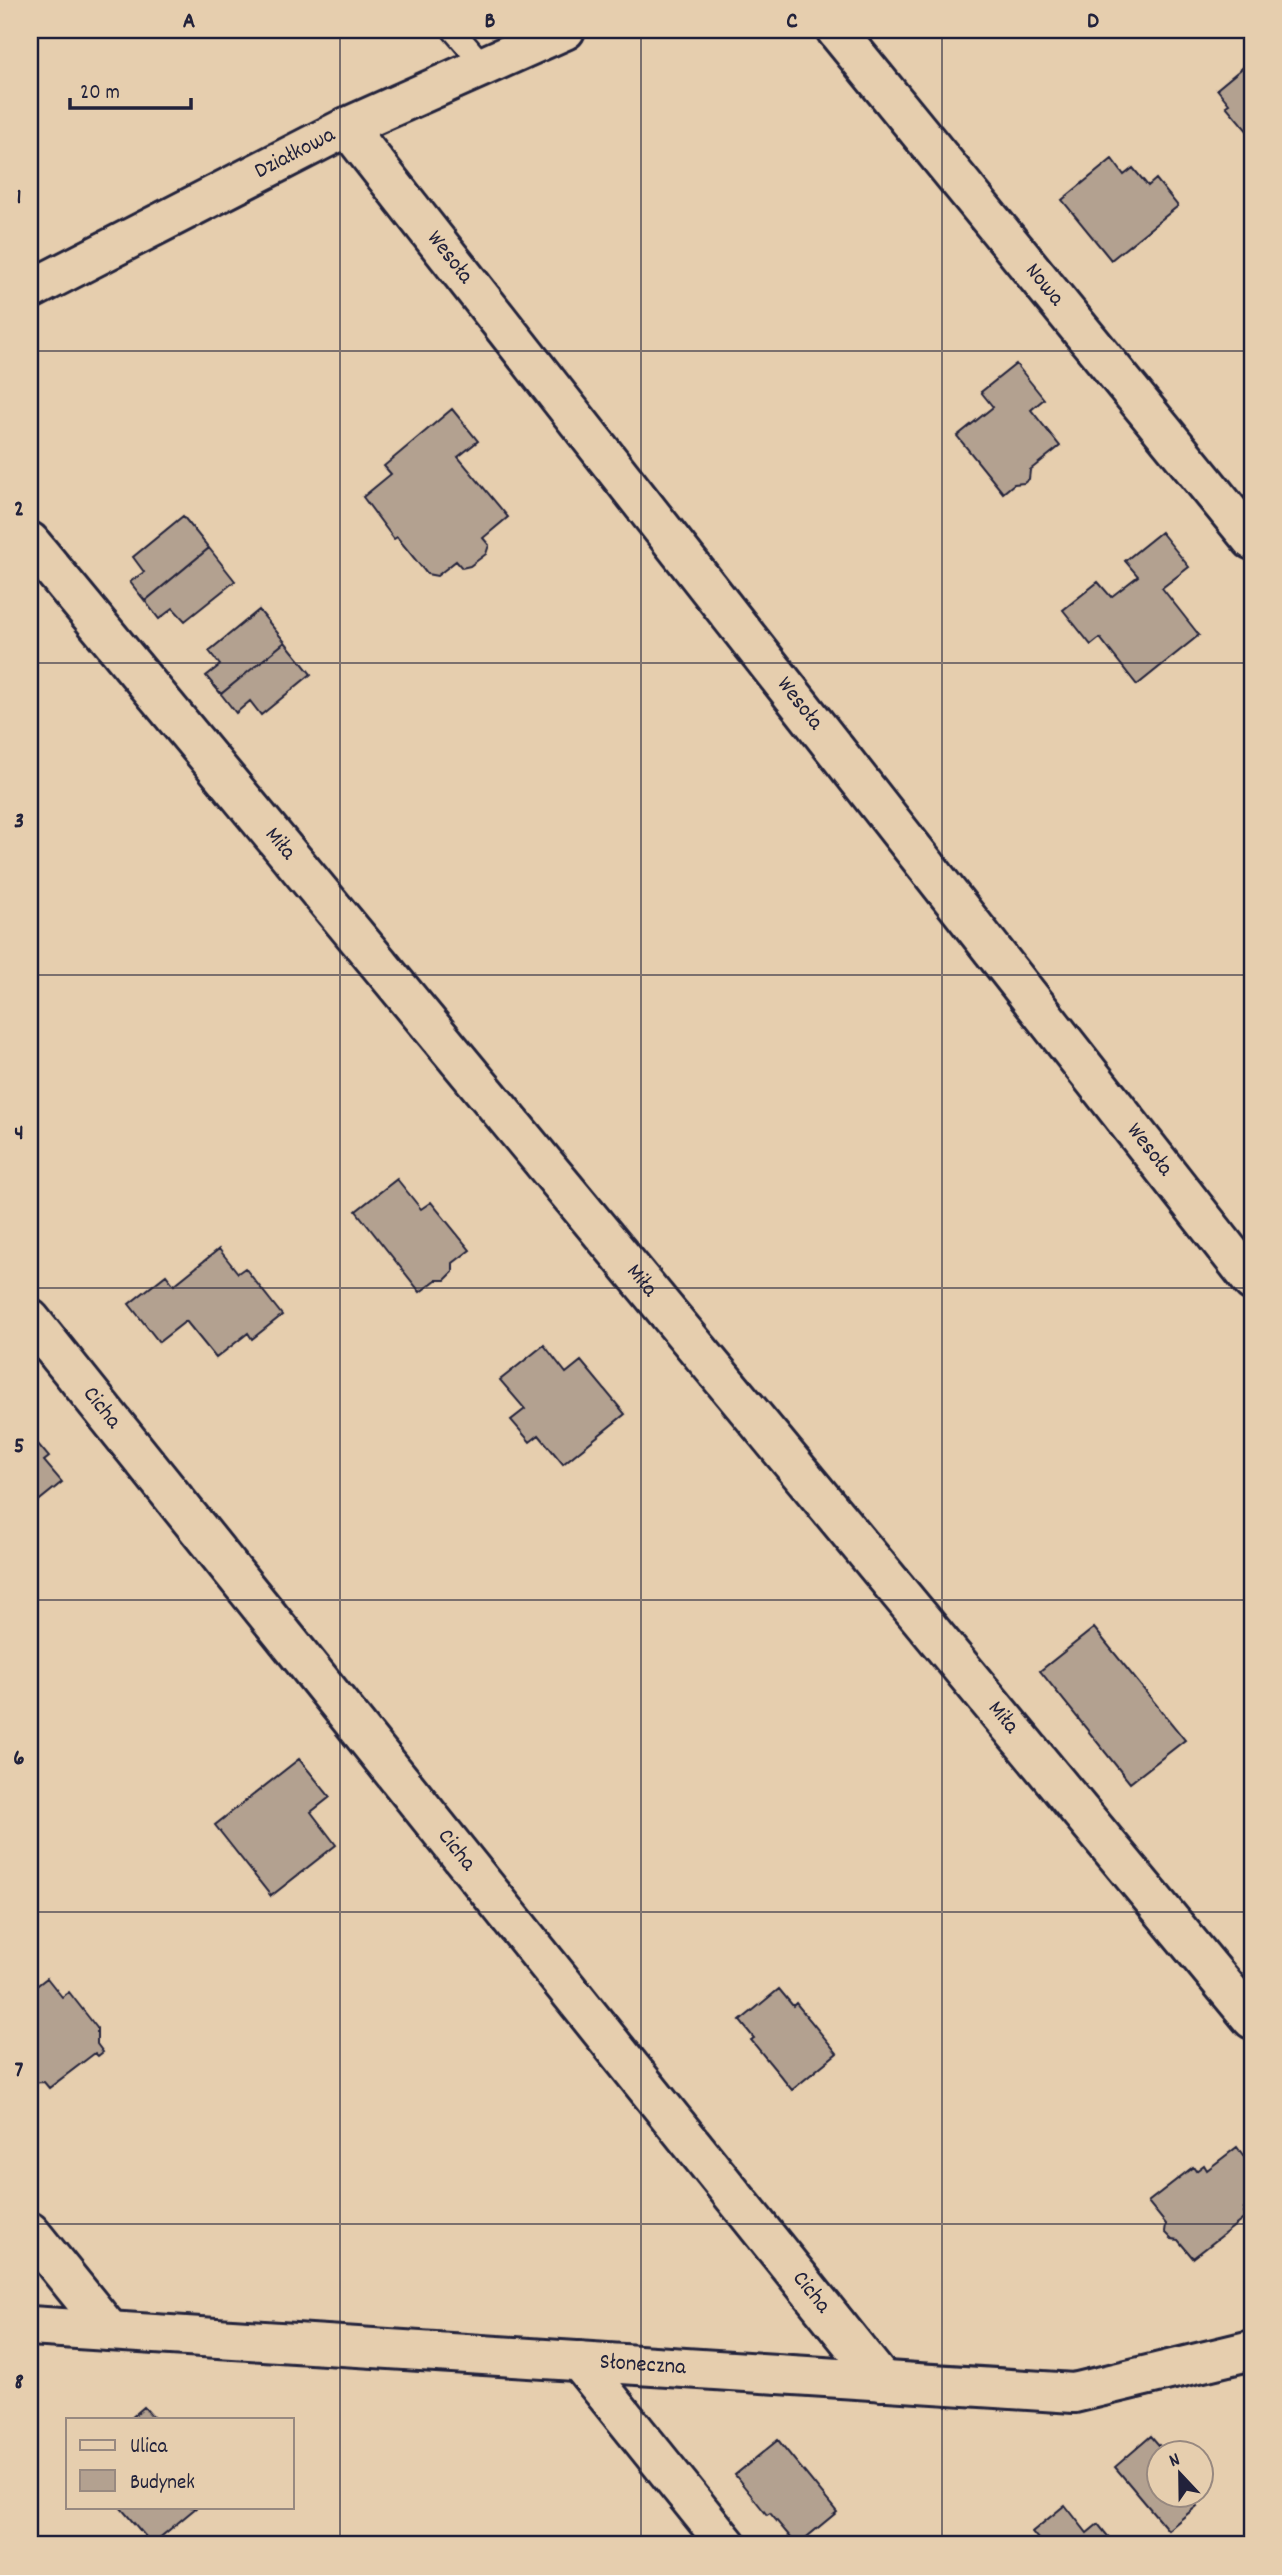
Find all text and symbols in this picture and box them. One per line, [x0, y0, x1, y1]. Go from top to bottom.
text: A [183, 6, 195, 39]
text: B [485, 6, 496, 39]
text: C [786, 6, 798, 39]
text: D [1087, 6, 1099, 39]
scale bar [70, 66, 191, 110]
text: 20 m [80, 79, 120, 109]
street label: Działkowa [249, 119, 342, 188]
text: 1 [16, 182, 22, 215]
street label: Wesoła [418, 224, 482, 292]
street label: Nowa [1016, 256, 1072, 315]
text: 2 [14, 494, 24, 527]
street label: Wesoła [768, 670, 832, 738]
text: 3 [14, 806, 24, 839]
street label: Miła [256, 820, 304, 869]
street label: Wesoła [1118, 1116, 1181, 1185]
text: 4 [14, 1118, 24, 1151]
street label: Miła [618, 1257, 666, 1306]
street label: Cicha [74, 1380, 129, 1437]
text: 5 [14, 1431, 24, 1464]
street label: Miła [979, 1694, 1027, 1742]
text: 6 [13, 1743, 25, 1776]
street label: Cicha [429, 1822, 484, 1879]
text: 7 [15, 2055, 24, 2088]
street label: Cicha [784, 2264, 839, 2322]
street label: Słoneczna [599, 2346, 688, 2385]
text: 8 [14, 2367, 24, 2400]
legend [66, 2418, 294, 2508]
text: Ulica [130, 2433, 168, 2463]
north arrow [1146, 2438, 1216, 2508]
text: N [1166, 2447, 1184, 2476]
text: Budynek [130, 2469, 195, 2499]

